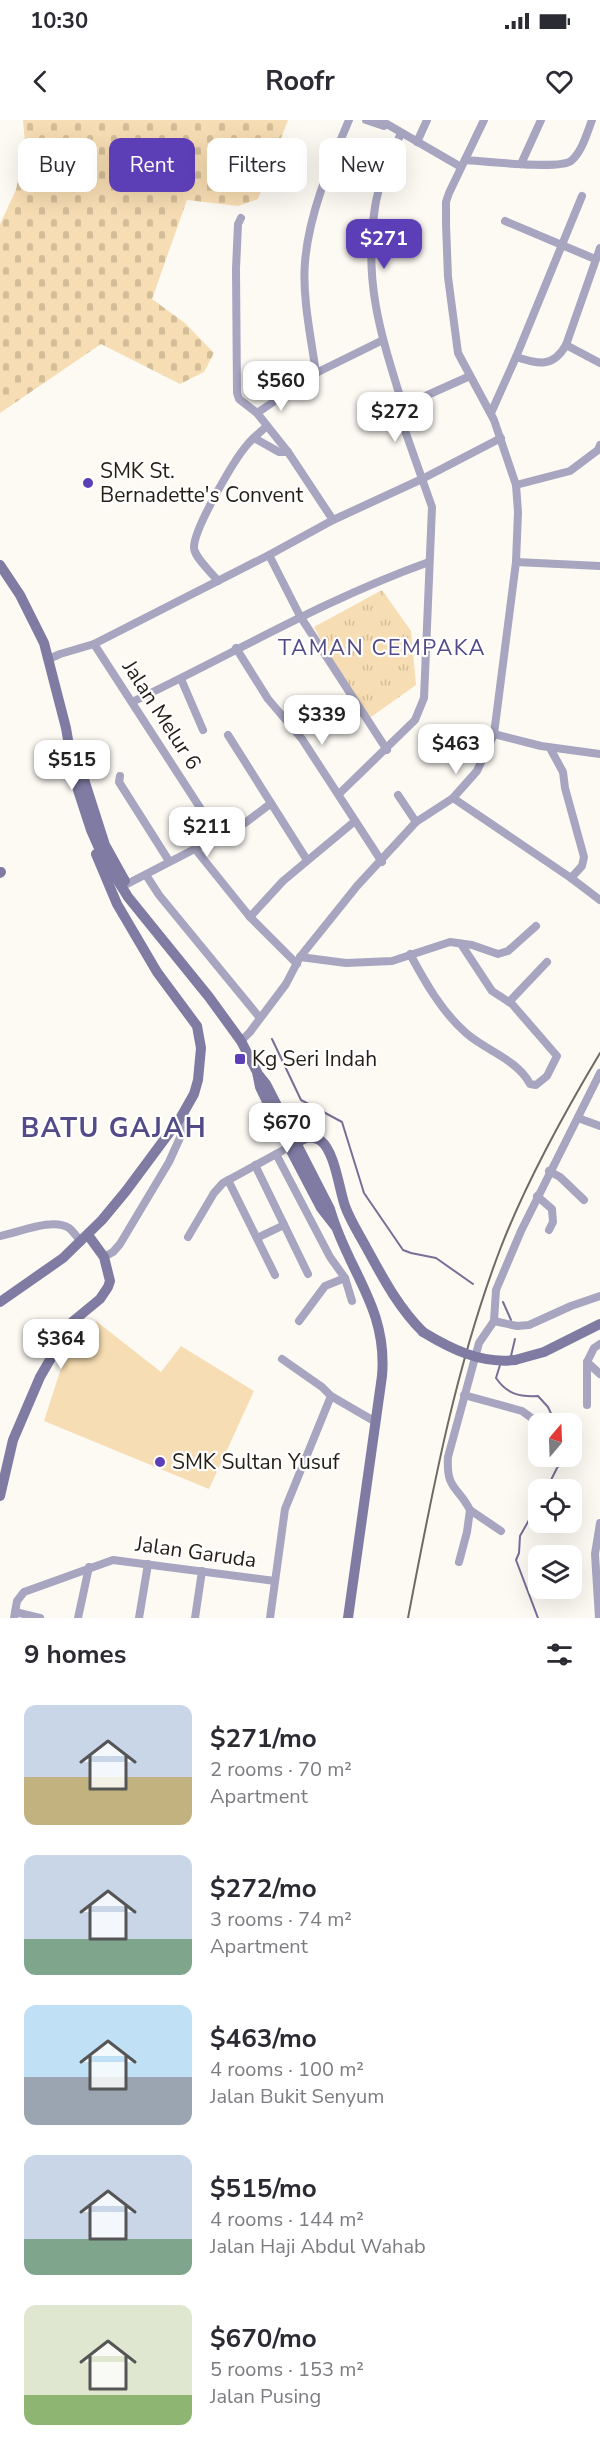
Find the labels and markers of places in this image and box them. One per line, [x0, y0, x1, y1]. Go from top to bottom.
pin: $271 [348, 219, 420, 270]
pin: $560 [245, 361, 317, 412]
pin: $272 [359, 392, 431, 443]
place label: SMK St. Bernadette's Convent [100, 457, 304, 509]
marker: SMK St. Bernadette's Convent [81, 476, 95, 490]
pin: $339 [286, 695, 358, 746]
pin: $463 [420, 724, 492, 775]
pin: $515 [36, 740, 108, 791]
pin: $211 [171, 807, 243, 858]
place label: Kg Seri Indah [252, 1045, 377, 1073]
marker: Kg Seri Indah [233, 1052, 247, 1066]
pin: $670 [251, 1103, 323, 1154]
pin: $364 [25, 1319, 97, 1370]
place label: SMK Sultan Yusuf [172, 1448, 341, 1476]
marker: SMK Sultan Yusuf [153, 1455, 167, 1469]

